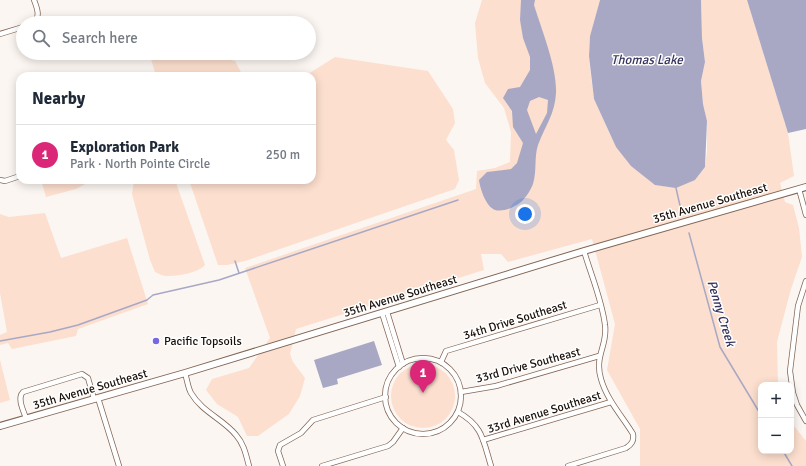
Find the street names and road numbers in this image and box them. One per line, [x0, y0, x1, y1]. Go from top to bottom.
street label: 35th Avenue Southeast [651, 180, 769, 227]
street label: 35th Avenue Southeast [341, 272, 459, 321]
street label: 34th Drive Southeast [462, 298, 569, 343]
street label: 33rd Drive Southeast [474, 344, 582, 387]
street label: 35th Avenue Southeast [31, 366, 149, 413]
street label: 33rd Avenue Southeast [485, 388, 603, 437]

